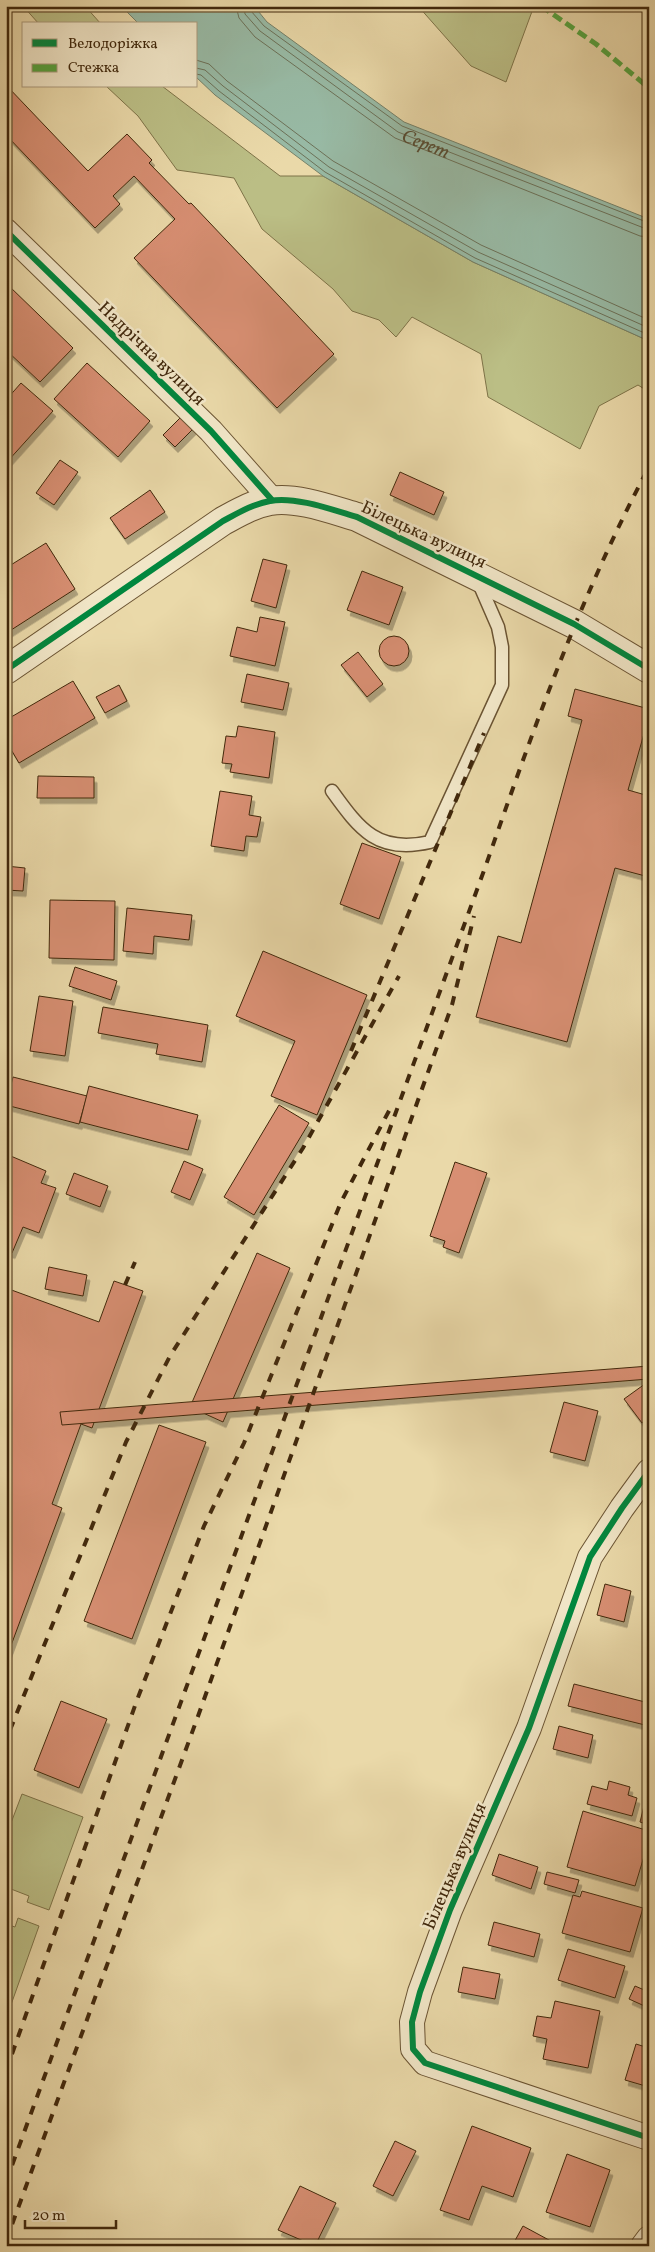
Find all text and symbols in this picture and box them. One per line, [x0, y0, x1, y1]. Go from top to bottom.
legend [22, 22, 198, 88]
text: Велодоріжка [68, 34, 158, 55]
text: Стежка [68, 58, 119, 79]
water label: Серет [398, 124, 453, 166]
street label: Надрічна вулиця [92, 296, 210, 412]
street label: Білецька вулиця [357, 495, 490, 575]
street label: Білецька вулиця [417, 1799, 493, 1934]
scale bar [25, 2197, 116, 2229]
text: 20 m [32, 2206, 65, 2227]

